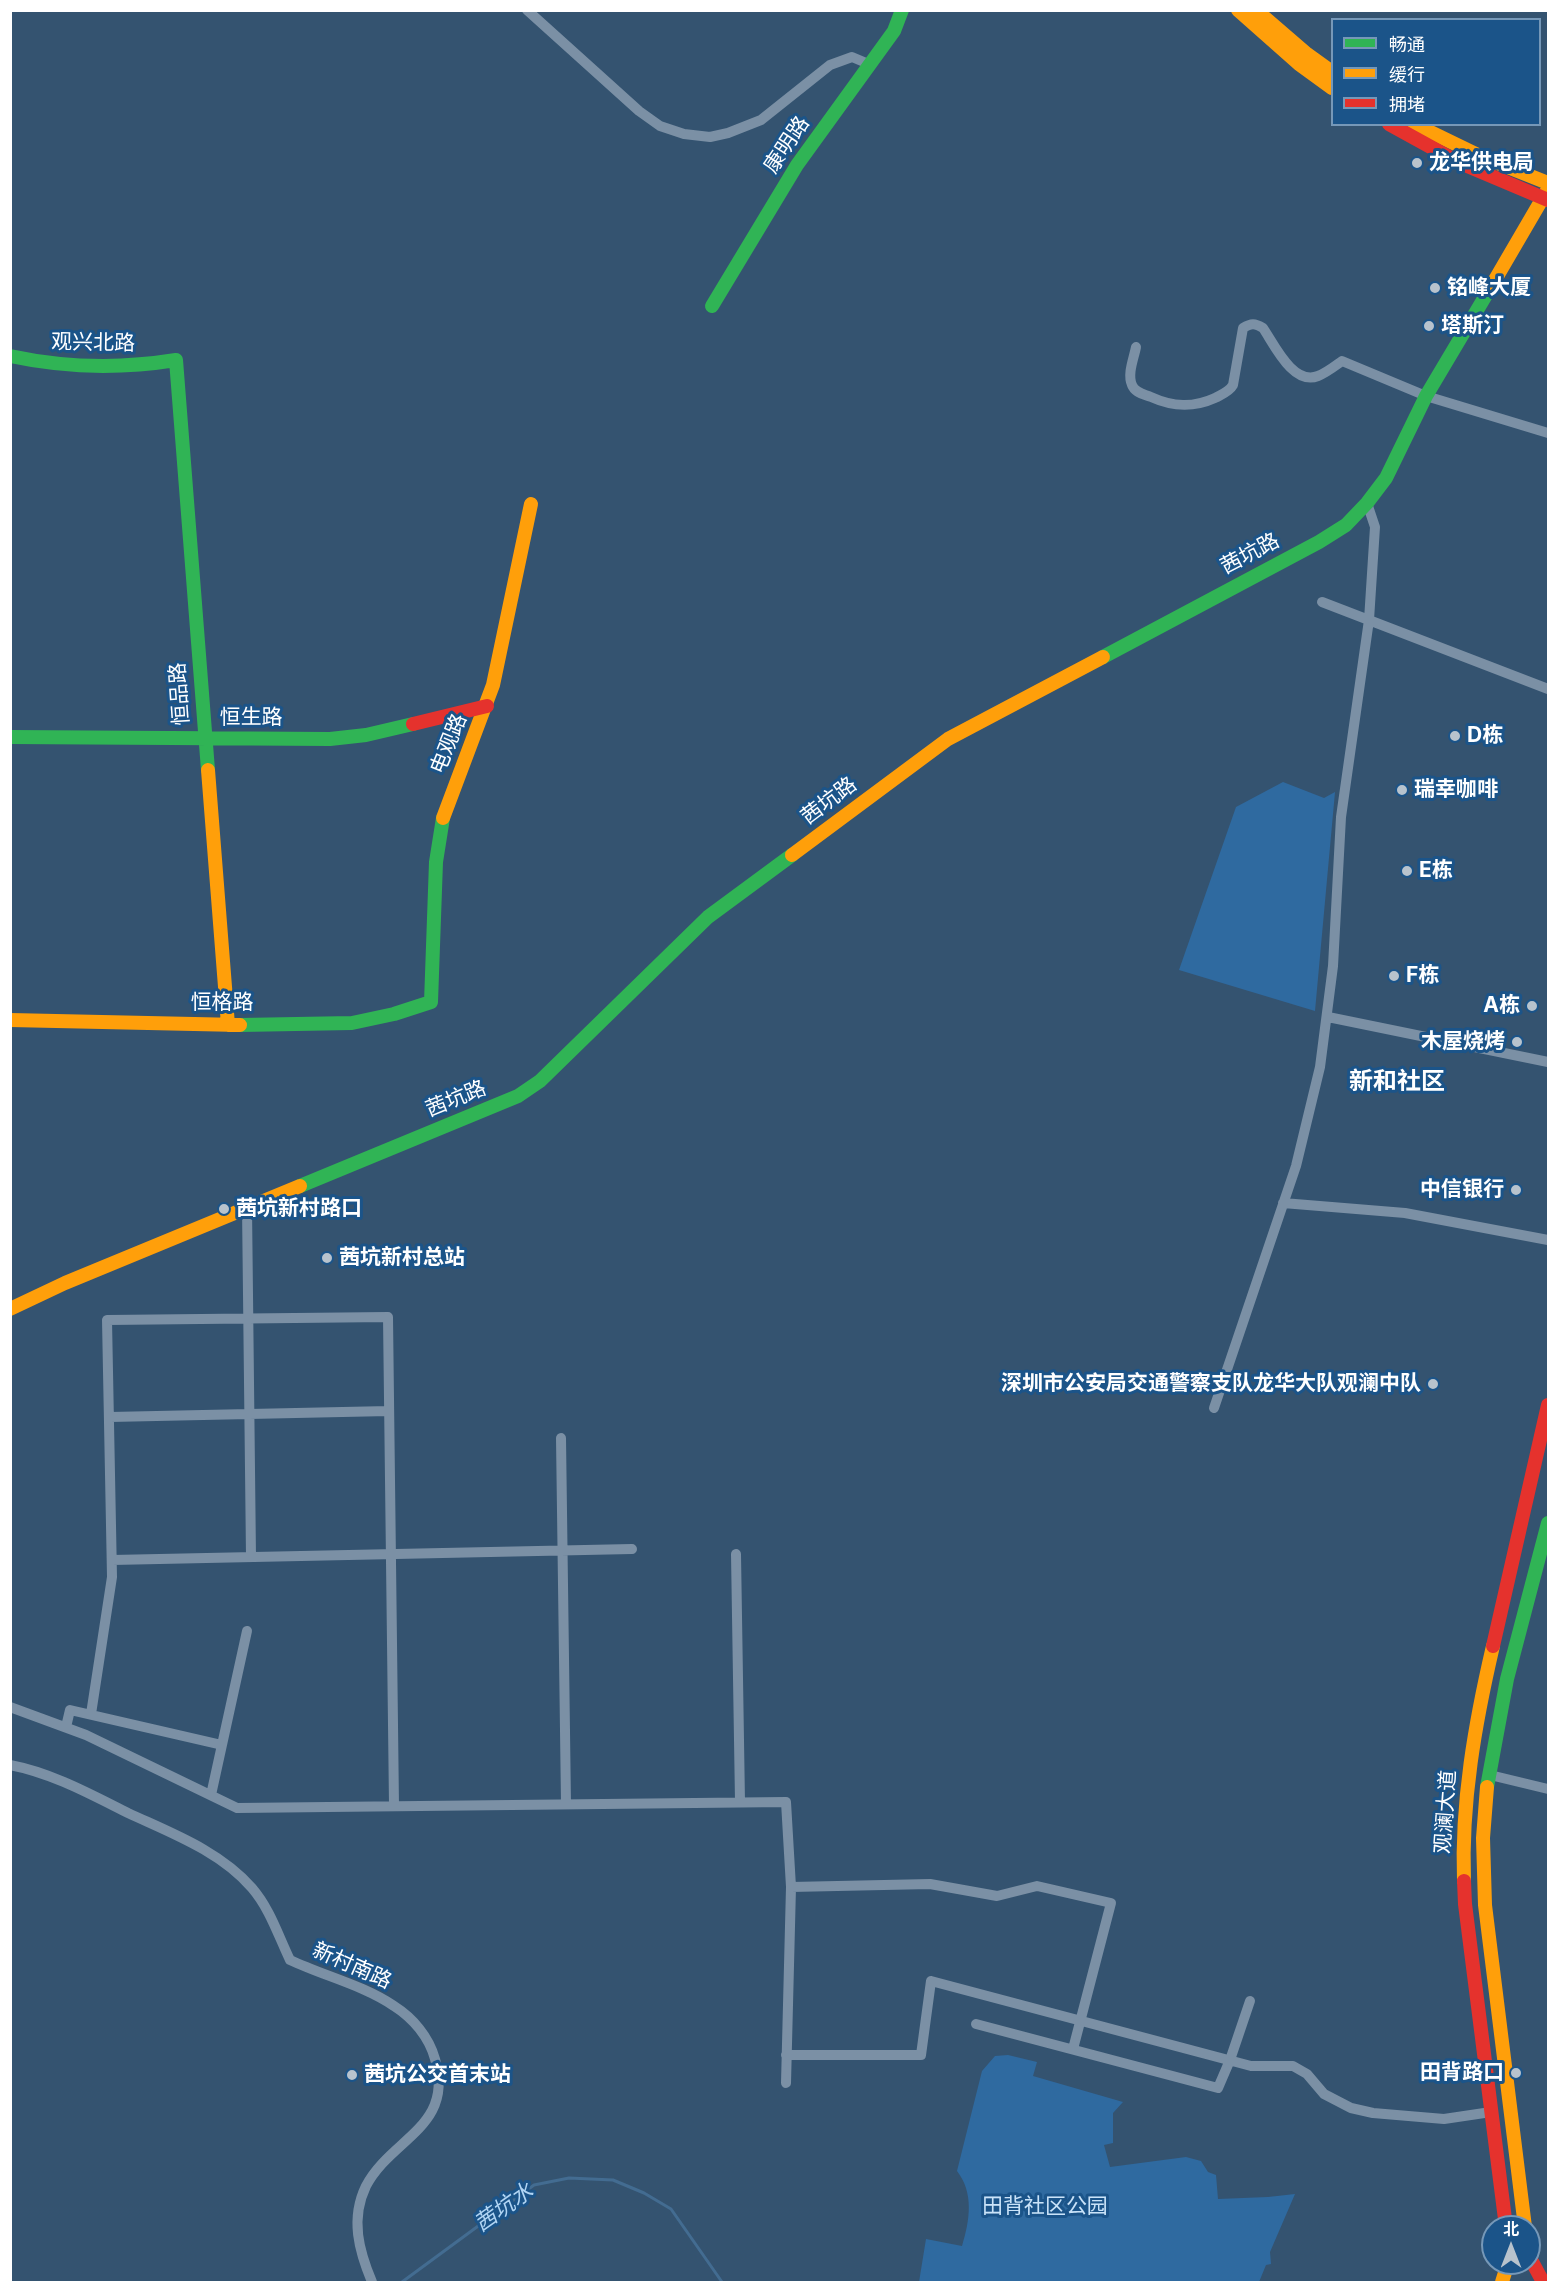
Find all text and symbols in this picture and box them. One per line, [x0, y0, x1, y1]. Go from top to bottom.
legend [1331, 18, 1541, 126]
text: 畅通 [1389, 34, 1425, 55]
text: 缓行 [1389, 64, 1425, 85]
text: 拥堵 [1389, 94, 1425, 115]
street label: 康明路 [759, 112, 815, 178]
place label: 龙华供电局 [1429, 150, 1534, 176]
marker: 龙华供电局 [1410, 156, 1424, 170]
place label: 铭峰大厦 [1447, 275, 1531, 301]
marker: 铭峰大厦 [1428, 281, 1442, 295]
place label: 塔斯汀 [1441, 313, 1504, 339]
marker: 塔斯汀 [1422, 319, 1436, 333]
street label: 观兴北路 [51, 330, 135, 356]
street label: 茜坑路 [1216, 528, 1284, 580]
street label: 恒品路 [165, 662, 195, 726]
street label: 恒生路 [220, 705, 282, 731]
street label: 电观路 [426, 710, 472, 778]
place label: D栋 [1467, 723, 1503, 749]
marker: D栋 [1448, 729, 1462, 743]
street label: 茜坑路 [796, 772, 862, 830]
place label: 瑞幸咖啡 [1414, 777, 1498, 803]
marker: 瑞幸咖啡 [1395, 783, 1409, 797]
place label: E栋 [1419, 858, 1453, 884]
marker: E栋 [1400, 864, 1414, 878]
place label: F栋 [1406, 963, 1439, 989]
marker: F栋 [1387, 969, 1401, 983]
street label: 恒格路 [191, 990, 253, 1016]
place label: A栋 [1483, 993, 1520, 1019]
marker: A栋 [1525, 999, 1539, 1013]
place label: 木屋烧烤 [1421, 1029, 1505, 1055]
marker: 木屋烧烤 [1510, 1035, 1524, 1049]
district label: 新和社区 [1349, 1068, 1445, 1096]
street label: 茜坑路 [422, 1076, 490, 1122]
place label: 中信银行 [1420, 1177, 1504, 1203]
marker: 中信银行 [1509, 1183, 1523, 1197]
place label: 茜坑新村路口 [236, 1196, 362, 1222]
marker: 茜坑新村路口 [217, 1202, 231, 1216]
place label: 茜坑新村总站 [339, 1245, 465, 1271]
marker: 茜坑新村总站 [320, 1251, 334, 1265]
place label: 深圳市公安局交通警察支队龙华大队观澜中队 [1001, 1371, 1421, 1397]
marker: 深圳市公安局交通警察支队龙华大队观澜中队 [1426, 1377, 1440, 1391]
street label: 观澜大道 [1431, 1769, 1461, 1855]
street label: 新村南路 [309, 1937, 395, 1995]
place label: 田背路口 [1420, 2060, 1504, 2086]
place label: 茜坑公交首末站 [364, 2062, 511, 2088]
marker: 田背路口 [1509, 2066, 1523, 2080]
marker: 茜坑公交首末站 [345, 2068, 359, 2082]
water label: 茜坑水 [469, 2178, 539, 2238]
park label: 田背社区公园 [982, 2194, 1108, 2220]
north arrow [1481, 2215, 1541, 2275]
text: 北 [1503, 2219, 1519, 2239]

